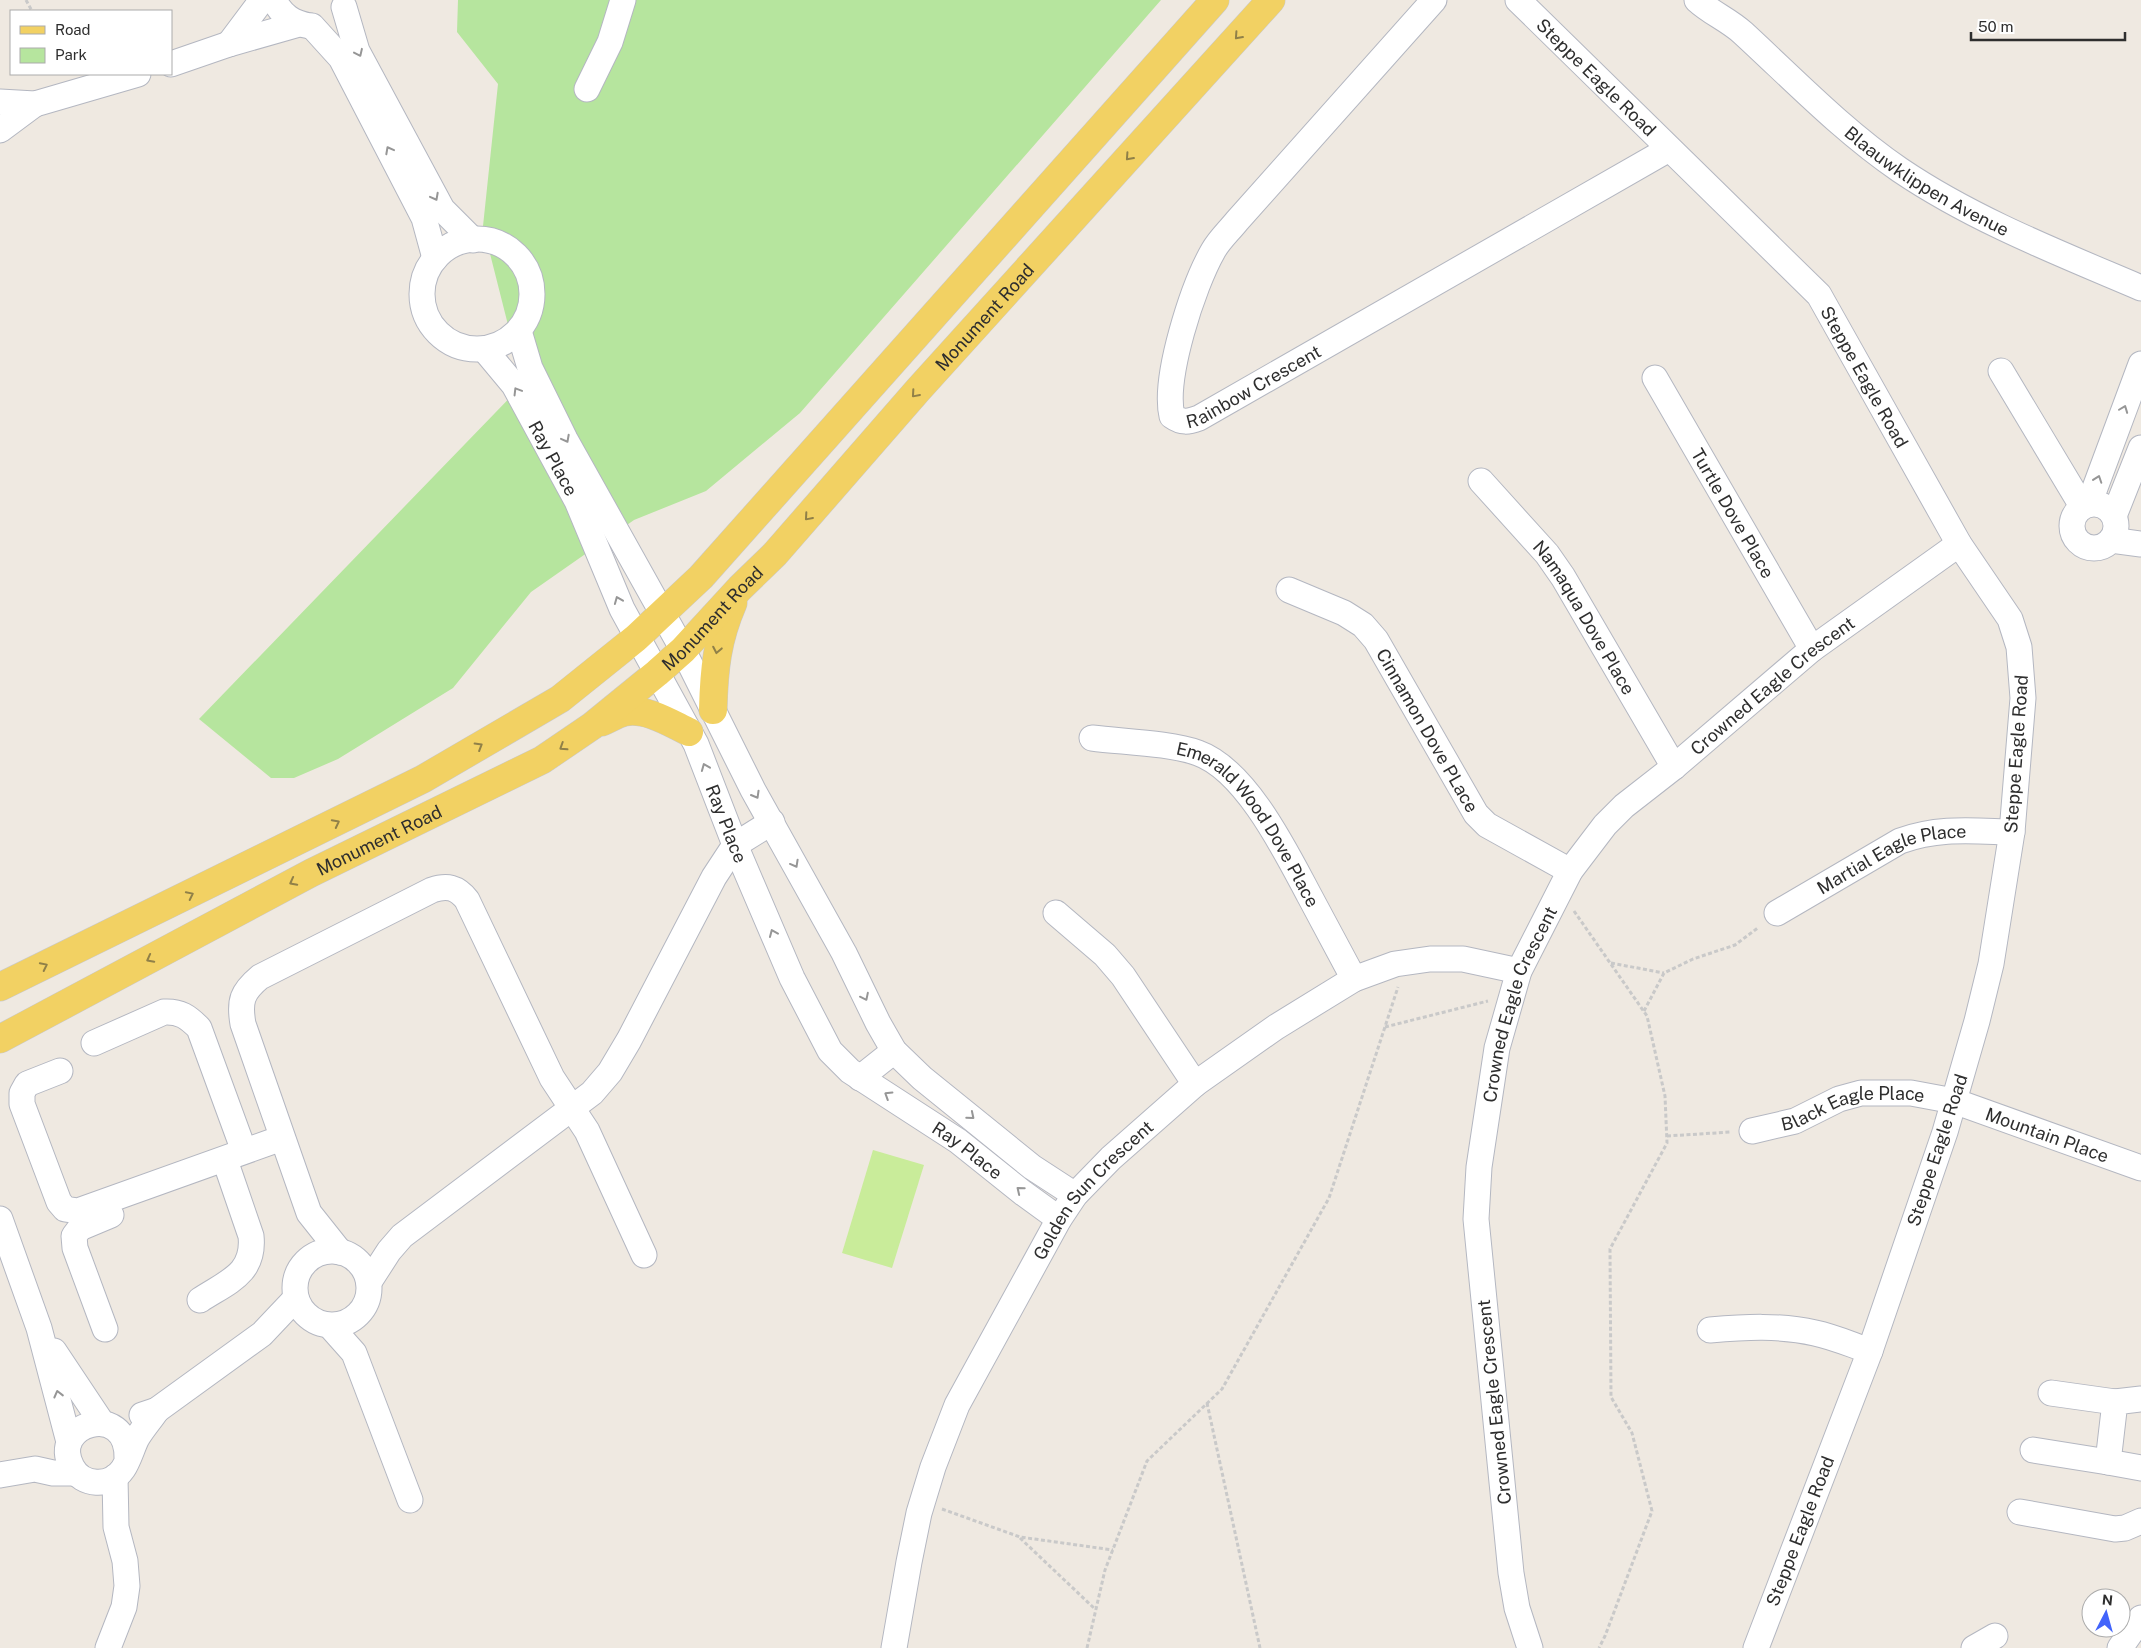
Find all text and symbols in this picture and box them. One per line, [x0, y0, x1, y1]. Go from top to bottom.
legend [10, 10, 172, 75]
scale bar [1971, 10, 2125, 42]
street label: Steppe Eagle Road [1532, 14, 1661, 140]
text: 50 m [1978, 18, 2013, 35]
text: Road [55, 21, 91, 38]
one-way arrow [1235, 31, 1244, 40]
text: Park [55, 46, 87, 63]
one-way arrow [353, 48, 364, 57]
street label: Blaauwklippen Avenue [1841, 121, 2013, 240]
one-way arrow [385, 146, 395, 155]
one-way arrow [1126, 151, 1135, 160]
one-way arrow [429, 191, 439, 200]
street label: Monument Road [931, 259, 1038, 375]
street label: Steppe Eagle Road [1817, 302, 1913, 451]
street label: Rainbow Crescent [1184, 340, 1324, 432]
one-way arrow [514, 388, 524, 397]
one-way arrow [912, 389, 921, 398]
one-way arrow [2118, 405, 2128, 414]
street label: Ray Place [525, 417, 583, 499]
one-way arrow [560, 434, 570, 443]
street label: Turtle Dove Place [1687, 444, 1779, 581]
one-way arrow [2092, 475, 2102, 483]
one-way arrow [805, 511, 814, 520]
street label: Namaqua Dove Place [1529, 536, 1640, 698]
street label: Monument Road [657, 561, 767, 675]
one-way arrow [614, 597, 624, 605]
street label: Crowned Eagle Crescent [1686, 612, 1858, 759]
street label: Cinnamon Dove PLace [1373, 645, 1483, 816]
one-way arrow [712, 646, 723, 655]
street label: Steppe Eagle Road [2000, 674, 2032, 834]
street label: Emerald Wood Dove Place [1175, 737, 1324, 910]
one-way arrow [560, 741, 569, 750]
one-way arrow [473, 742, 482, 752]
one-way arrow [700, 763, 711, 772]
street label: Ray Place [702, 781, 752, 866]
one-way arrow [750, 790, 760, 799]
street label: Monument Road [313, 800, 445, 879]
one-way arrow [330, 819, 339, 829]
street label: Martial Eagle Place [1813, 820, 1967, 898]
one-way arrow [789, 859, 799, 868]
one-way arrow [289, 876, 298, 886]
one-way arrow [185, 890, 194, 901]
street label: Crowned Eagle Crescent [1478, 903, 1561, 1104]
one-way arrow [768, 929, 779, 938]
one-way arrow [146, 953, 155, 963]
one-way arrow [39, 962, 48, 972]
one-way arrow [859, 992, 869, 1001]
street label: Steppe Eagle Road [1902, 1071, 1972, 1229]
street label: Black Eagle Place [1779, 1083, 1927, 1134]
one-way arrow [885, 1092, 894, 1101]
street label: Mountain Place [1983, 1103, 2112, 1166]
one-way arrow [965, 1111, 974, 1119]
street label: Golden Sun Crescent [1028, 1116, 1157, 1263]
street label: Ray Place [929, 1117, 1007, 1183]
one-way arrow [1016, 1187, 1025, 1196]
street label: Crowned Eagle Crescent [1473, 1298, 1515, 1506]
one-way arrow [53, 1390, 64, 1399]
street label: Steppe Eagle Road [1762, 1453, 1838, 1609]
north arrow [2081, 1588, 2131, 1638]
text: N [2101, 1592, 2114, 1609]

